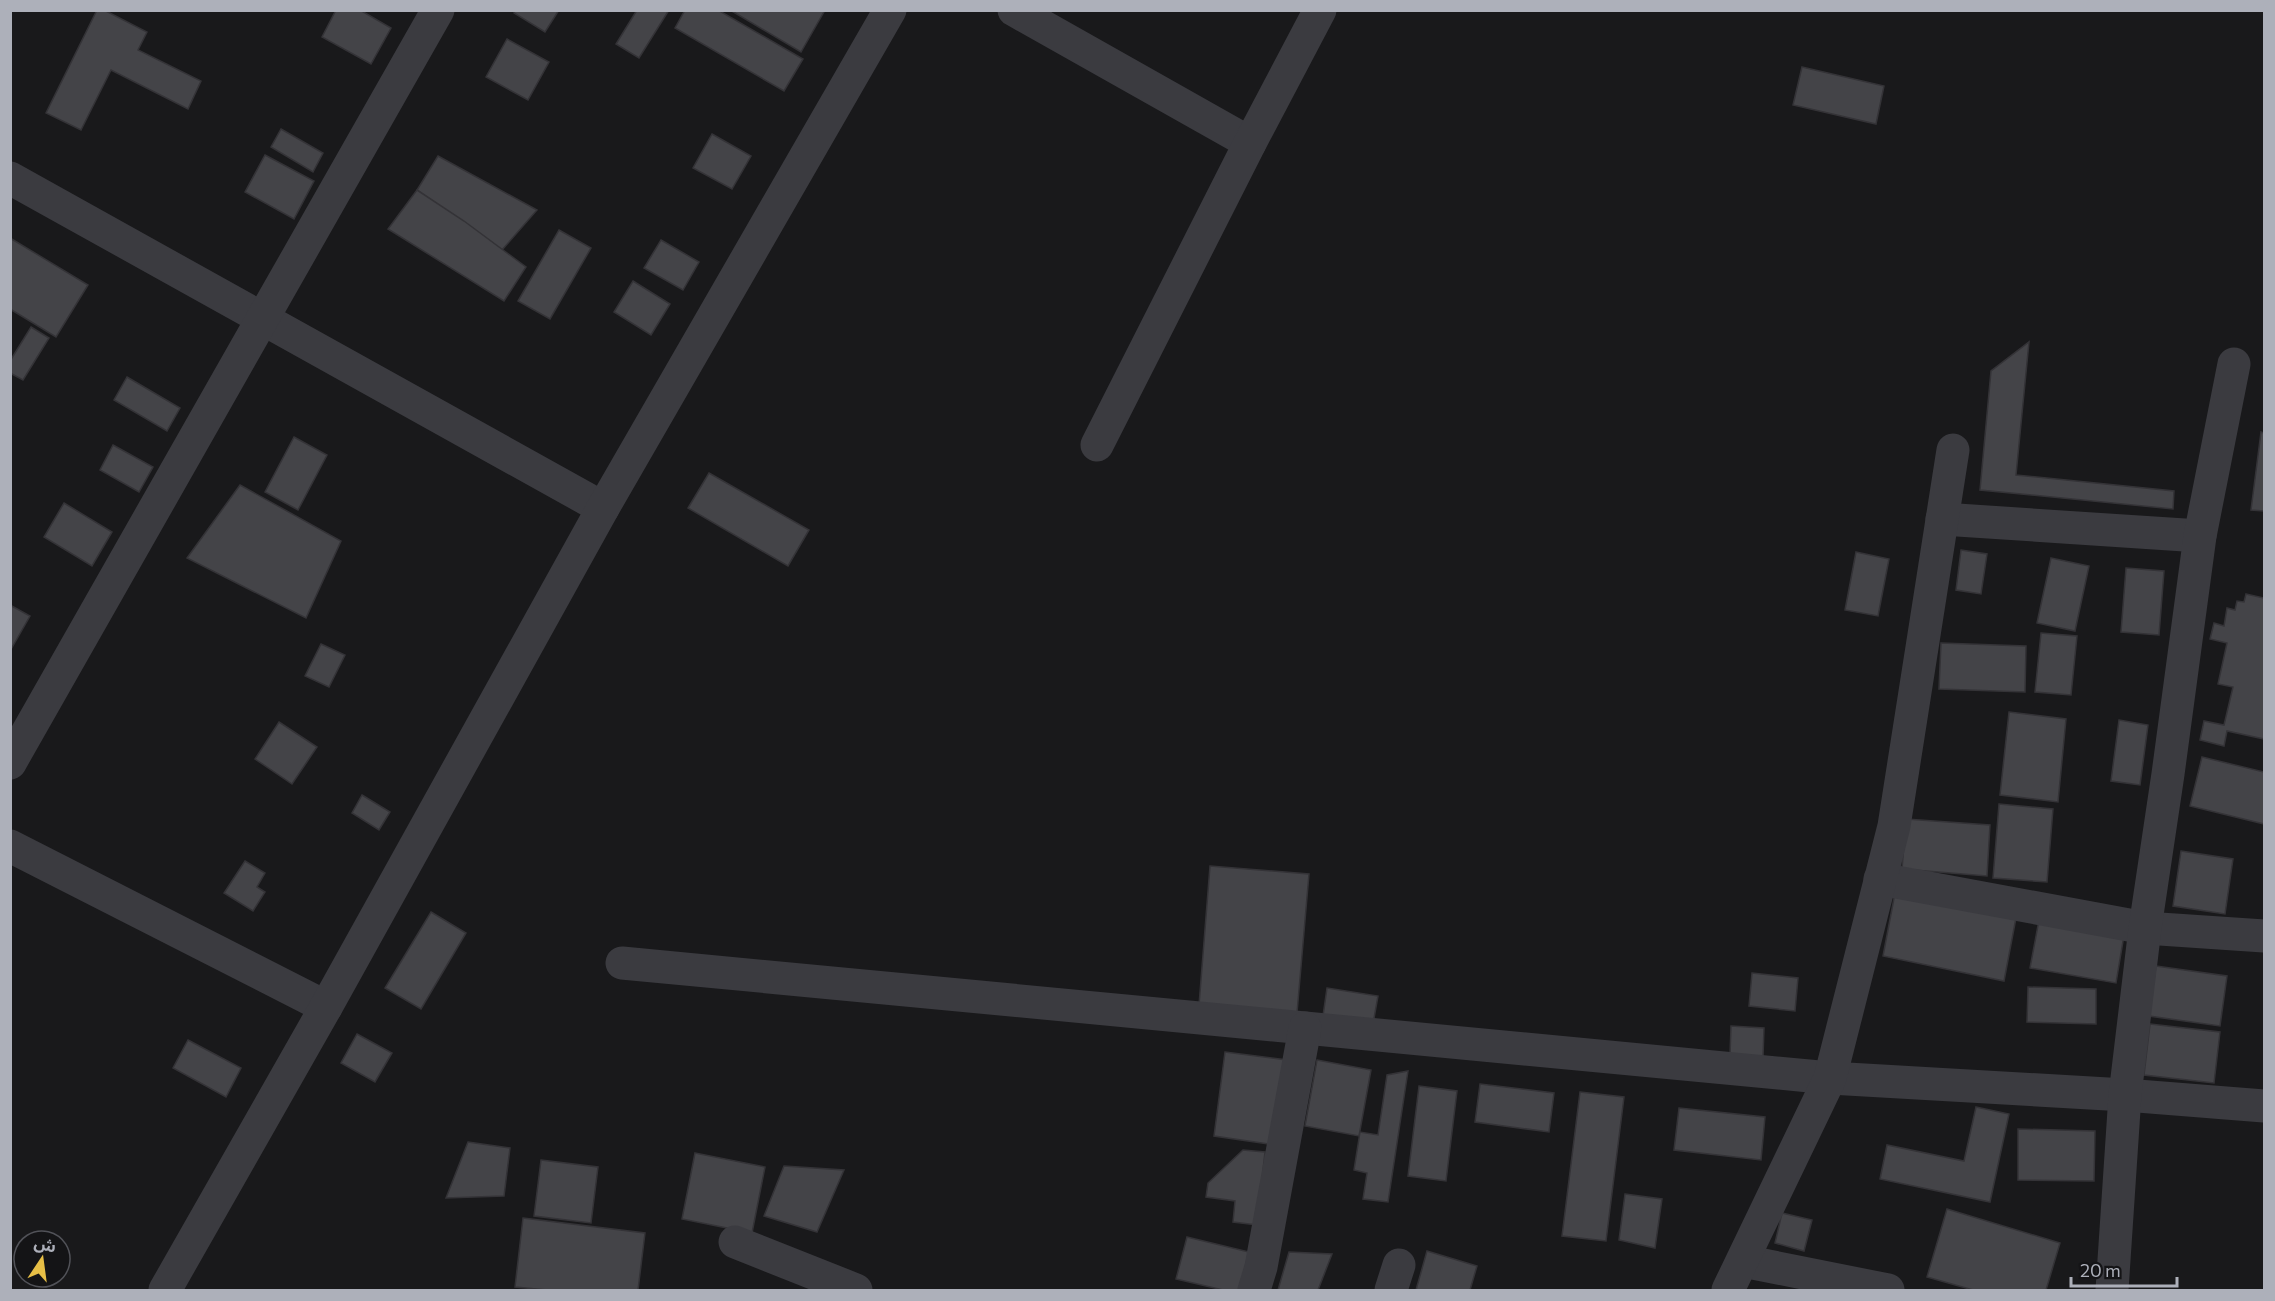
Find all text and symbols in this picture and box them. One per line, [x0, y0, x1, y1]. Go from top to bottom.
north arrow [12, 1229, 72, 1289]
text: ش [32, 1232, 58, 1257]
scale bar [2071, 1250, 2178, 1288]
text: 20 m [2080, 1259, 2121, 1281]

